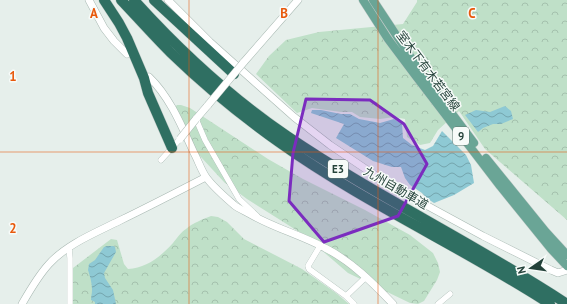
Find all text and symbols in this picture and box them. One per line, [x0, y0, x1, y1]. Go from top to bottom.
text: A [90, 5, 98, 22]
text: B [280, 5, 288, 22]
text: C [468, 5, 476, 22]
street label: 室木下有木若宮線 [394, 28, 463, 114]
text: 1 [9, 68, 17, 85]
road number: 9 [453, 127, 469, 145]
road number: E3 [328, 160, 348, 178]
street label: 九州自動車道 [361, 163, 431, 212]
text: 2 [9, 220, 17, 237]
north arrow [511, 248, 551, 288]
text: N [514, 265, 529, 275]

